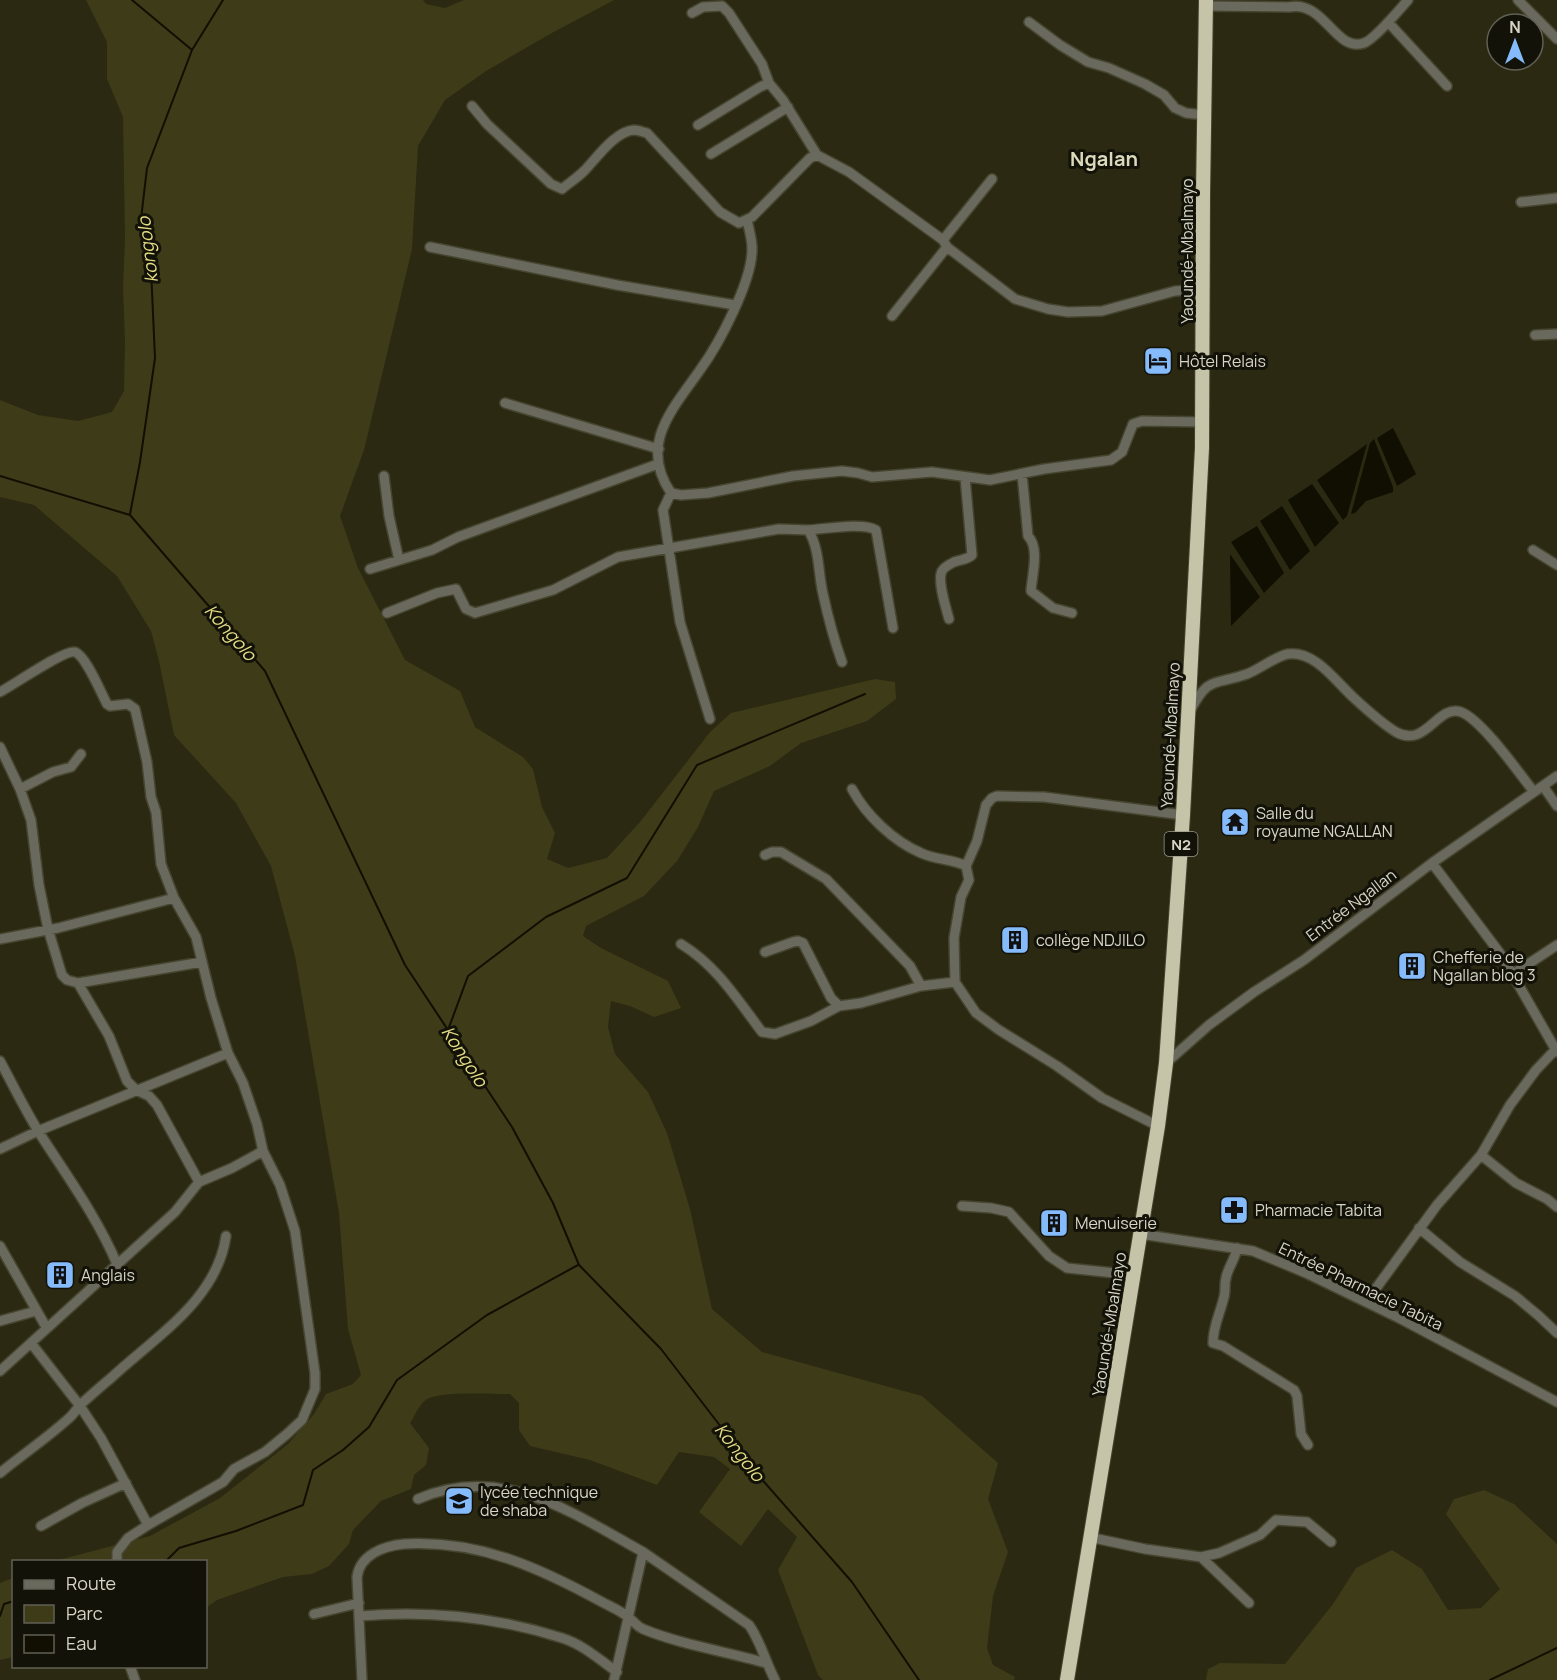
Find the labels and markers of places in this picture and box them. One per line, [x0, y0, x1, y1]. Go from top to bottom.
hotel icon: Hôtel Relais [1142, 345, 1174, 377]
place label: Hôtel Relais [1179, 350, 1266, 372]
place label: Salle du royaume NGALLAN [1256, 802, 1393, 842]
temple icon: Salle du royaume NGALLAN [1219, 806, 1251, 838]
building icon: collège NDJILO [999, 924, 1031, 956]
place label: collège NDJILO [1036, 929, 1146, 951]
place label: Chefferie de Ngallan blog 3 [1433, 946, 1536, 986]
building icon: Chefferie de Ngallan blog 3 [1396, 950, 1428, 982]
pharmacy icon: Pharmacie Tabita [1218, 1194, 1250, 1226]
place label: Pharmacie Tabita [1255, 1199, 1382, 1221]
building icon: Menuiserie [1038, 1207, 1070, 1239]
place label: Menuiserie [1075, 1212, 1157, 1234]
building icon: Anglais [44, 1259, 76, 1291]
place label: Anglais [81, 1264, 135, 1286]
place label: lycée technique de shaba [480, 1481, 598, 1521]
school or university icon: lycée technique de shaba [443, 1485, 475, 1517]

